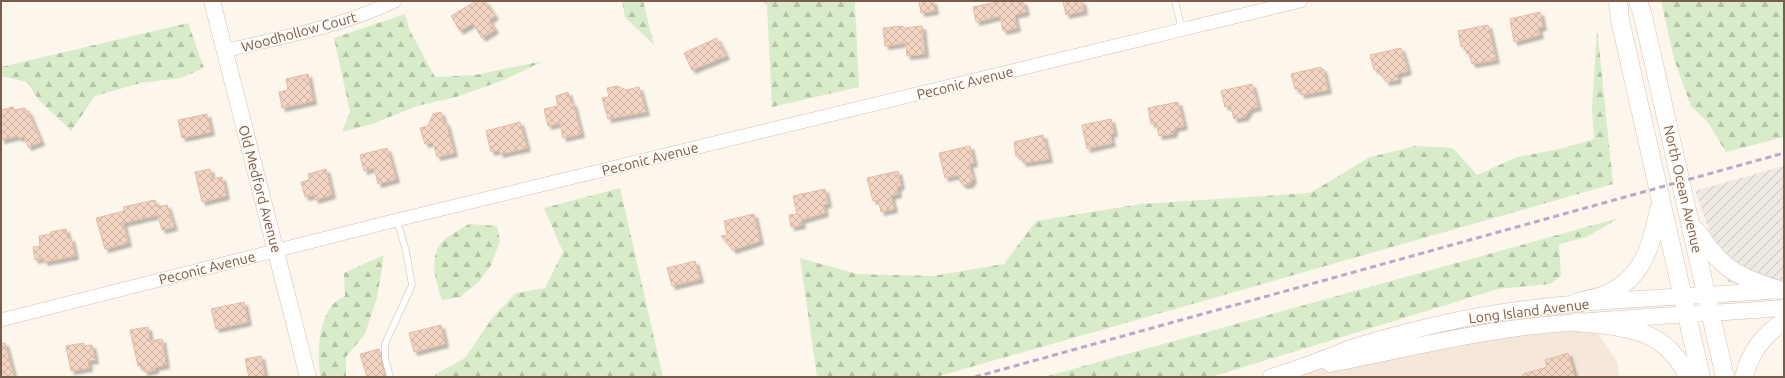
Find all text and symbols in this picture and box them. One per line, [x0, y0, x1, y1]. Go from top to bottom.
street label: Woodhollow Court [240, 9, 359, 55]
street label: Peconic Avenue [915, 63, 1015, 103]
street label: Old Medford Avenue [235, 123, 285, 255]
street label: North Ocean Avenue [1660, 123, 1706, 255]
street label: Peconic Avenue [600, 139, 700, 179]
street label: Peconic Avenue [157, 248, 257, 288]
street label: Long Island Avenue [1468, 296, 1590, 326]

